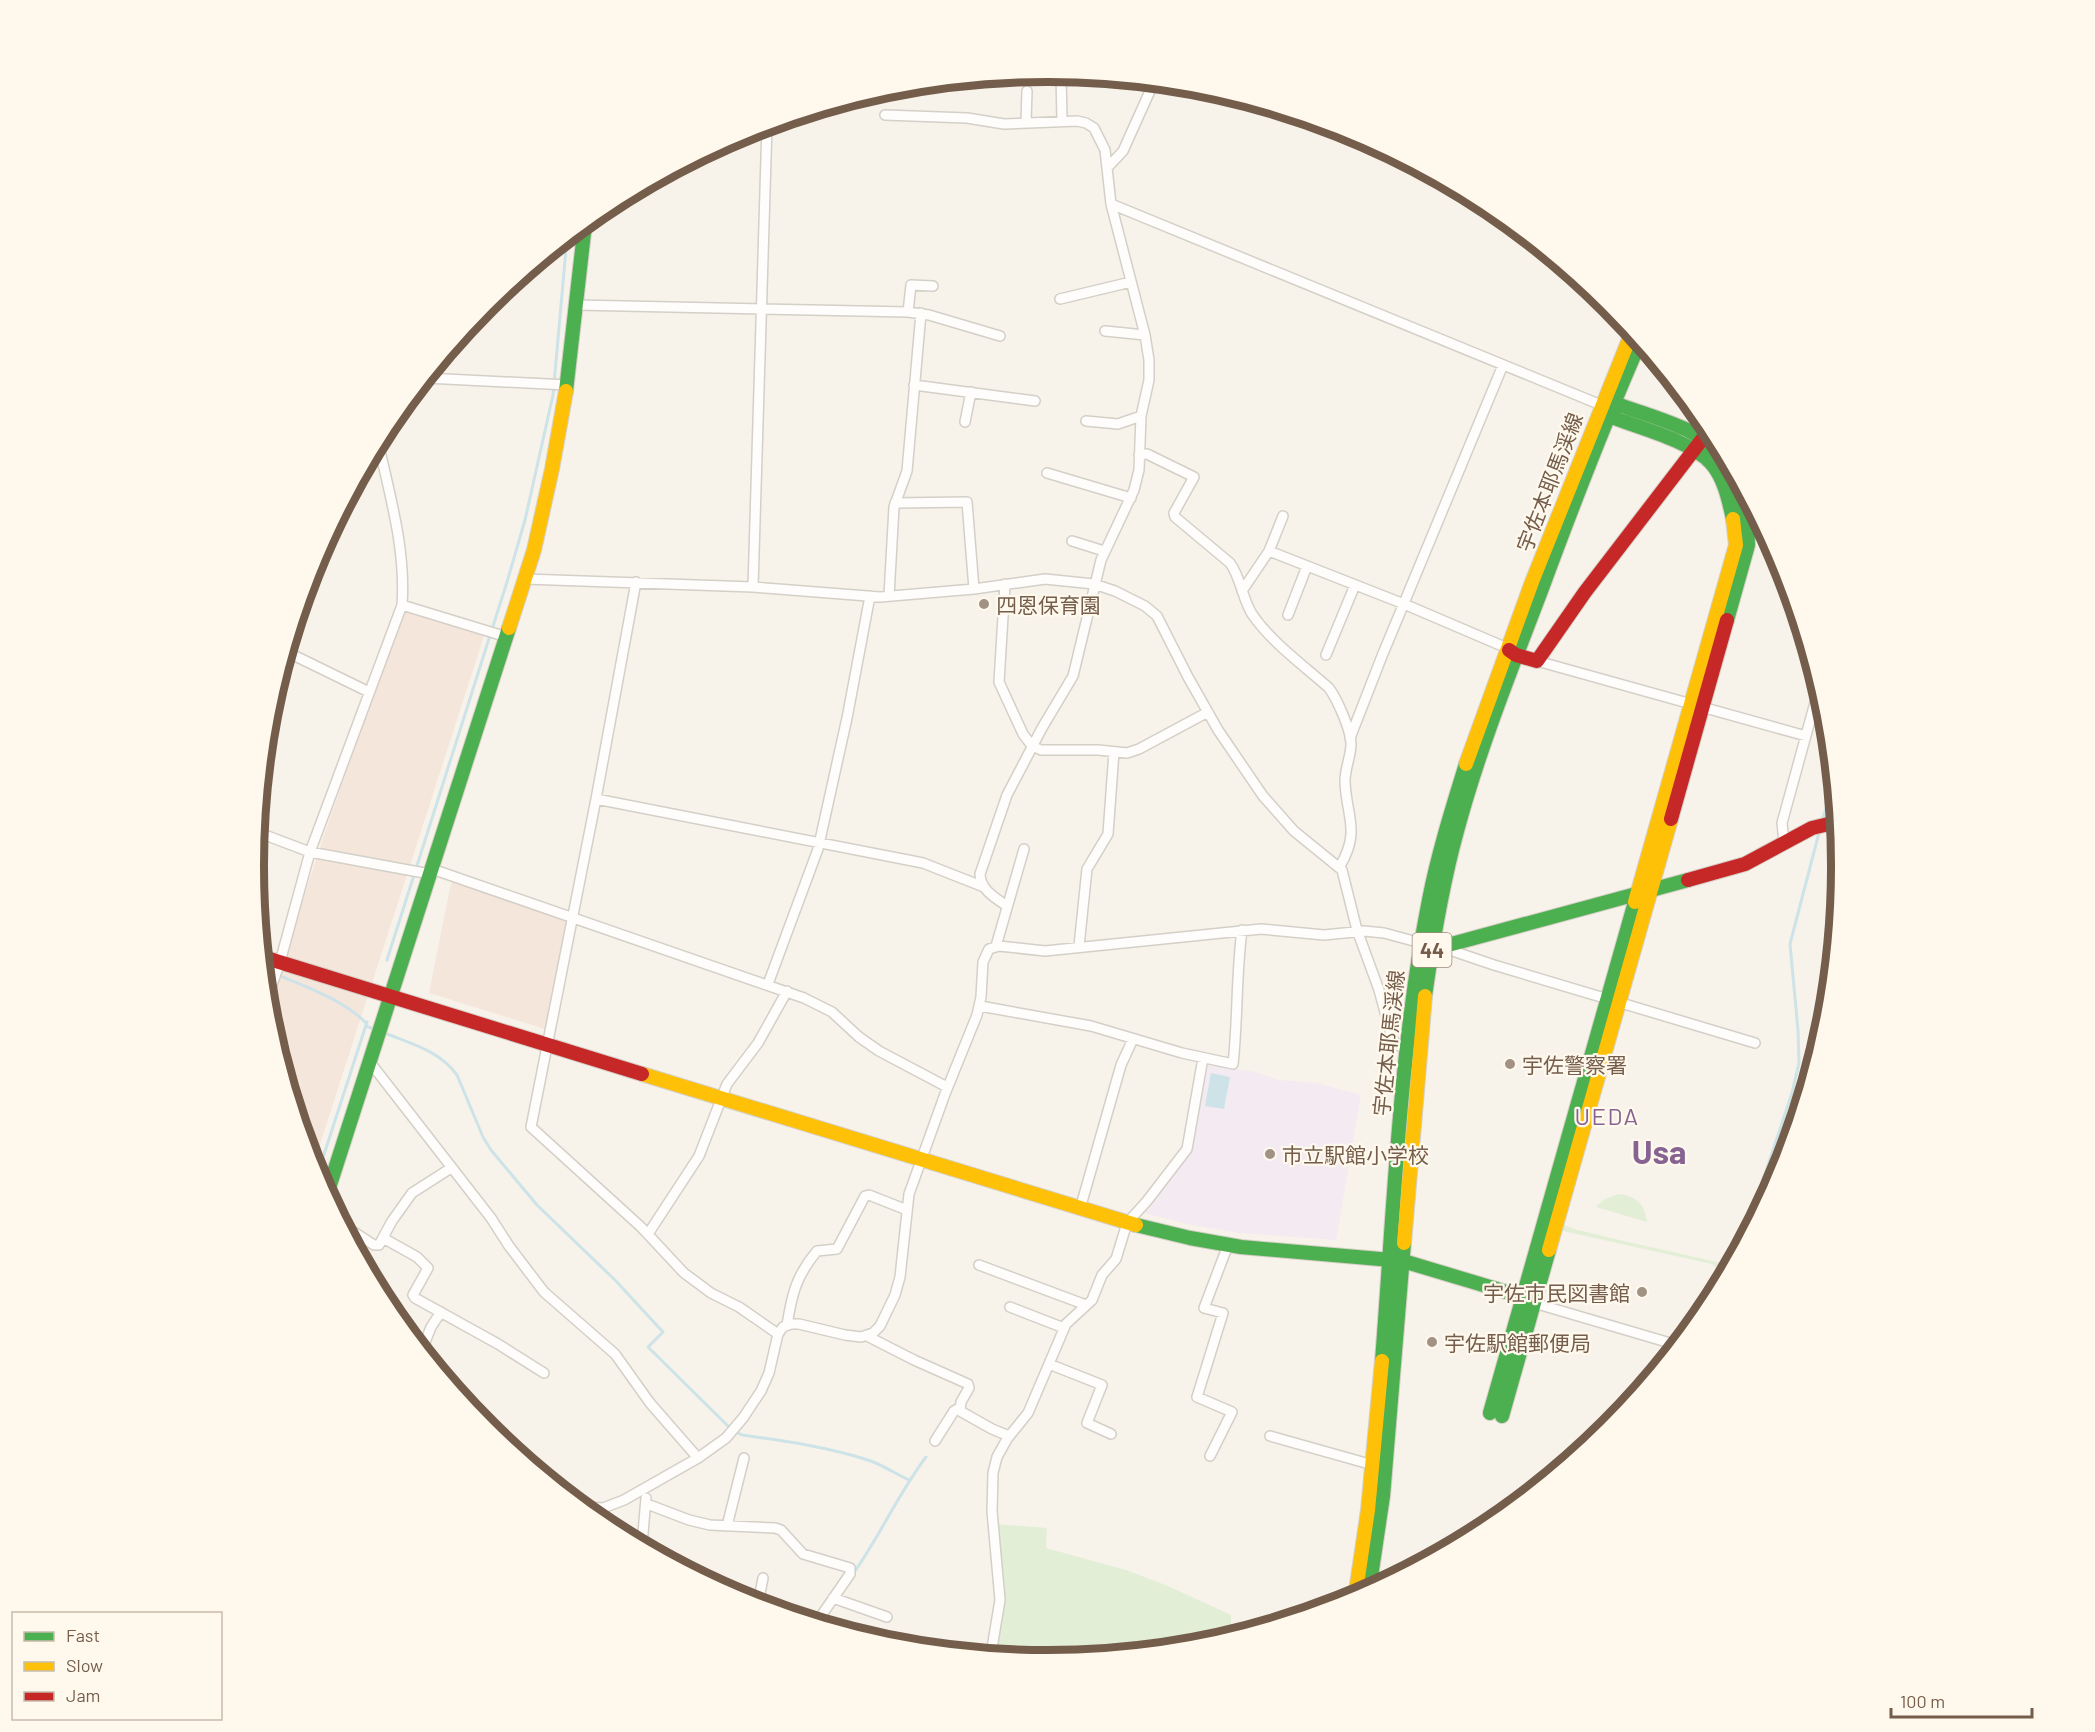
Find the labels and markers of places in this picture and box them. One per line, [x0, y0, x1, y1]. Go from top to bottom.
place label: 四恩保育園 [996, 592, 1101, 617]
marker: 四恩保育園 [977, 597, 991, 611]
place label: 宇佐警察署 [1522, 1052, 1627, 1077]
marker: 宇佐警察署 [1503, 1057, 1517, 1071]
place label: 市立駅館小学校 [1282, 1142, 1429, 1167]
marker: 市立駅館小学校 [1263, 1147, 1277, 1161]
place label: 宇佐市民図書館 [1483, 1280, 1630, 1305]
marker: 宇佐市民図書館 [1635, 1285, 1649, 1299]
place label: 宇佐駅館郵便局 [1444, 1330, 1591, 1355]
marker: 宇佐駅館郵便局 [1425, 1335, 1439, 1349]

